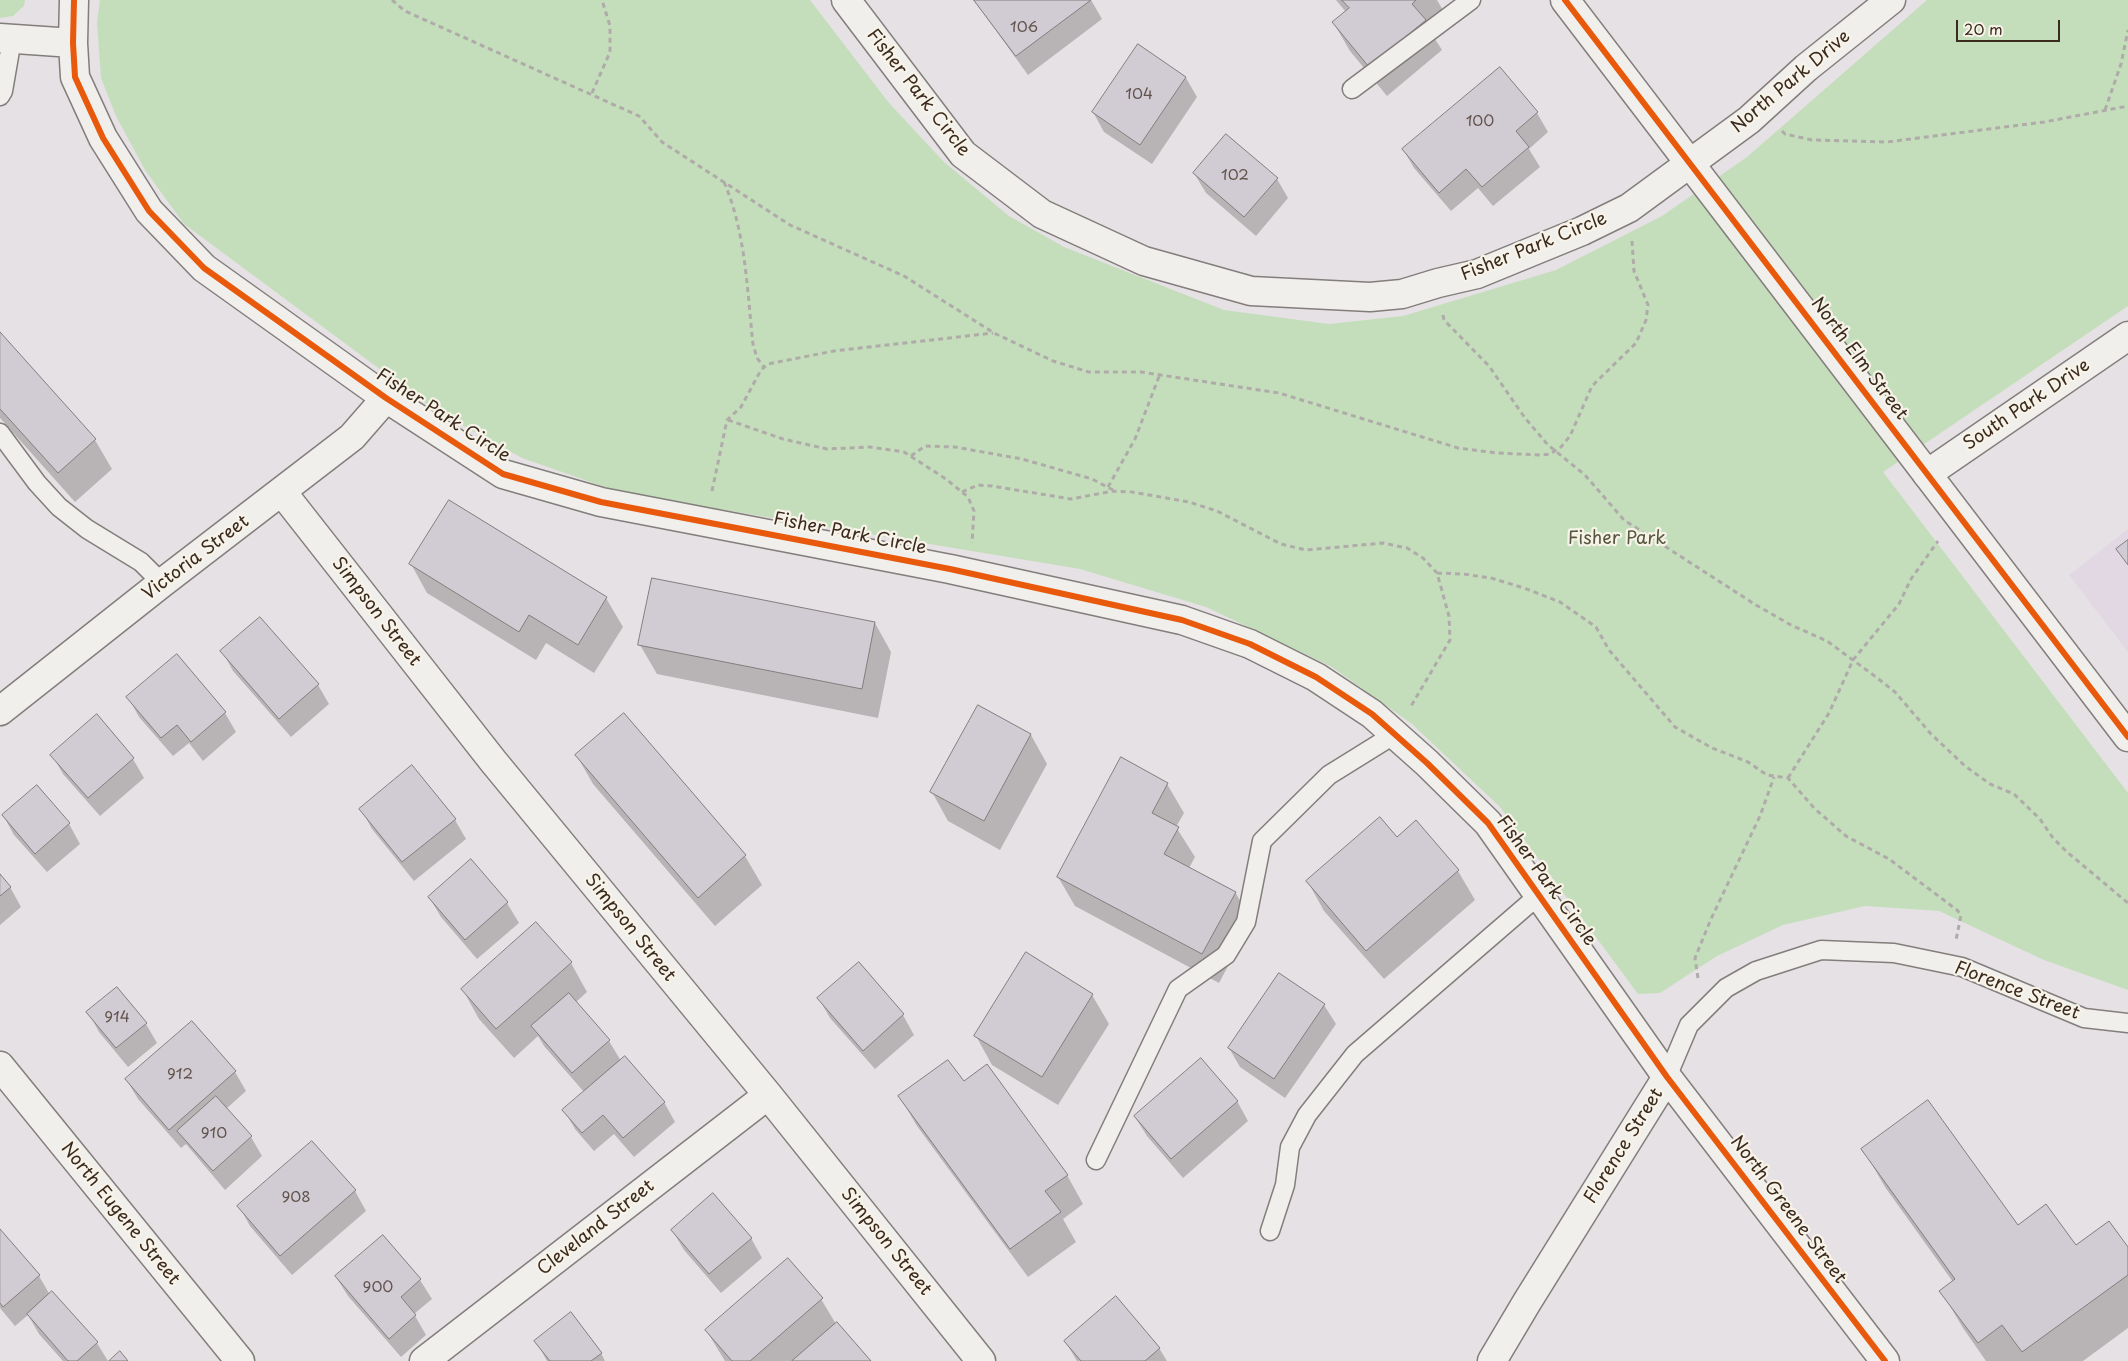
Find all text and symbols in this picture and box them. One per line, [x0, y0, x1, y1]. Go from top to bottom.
scale bar [1958, 10, 2062, 42]
text: 20 m [1964, 17, 2003, 40]
house number: 106 [1010, 19, 1038, 37]
street label: Fisher Park Circle [862, 25, 974, 161]
street label: North Park Drive [1727, 26, 1855, 138]
house number: 104 [1125, 86, 1153, 104]
house number: 100 [1466, 113, 1494, 131]
house number: 102 [1221, 167, 1249, 185]
street label: Fisher Park Circle [1458, 208, 1610, 286]
street label: North Elm Street [1806, 294, 1912, 424]
street label: South Park Drive [1960, 355, 2094, 455]
street label: Fisher Park Circle [372, 365, 514, 467]
street label: Fisher Park Circle [771, 509, 929, 559]
street label: Victoria Street [138, 511, 254, 605]
park label: Fisher Park [1568, 528, 1666, 550]
street label: Simpson Street [327, 553, 425, 671]
street label: Fisher Park Circle [1491, 812, 1601, 950]
street label: Simpson Street [580, 870, 680, 986]
street label: Florence Street [1952, 957, 2082, 1025]
house number: 914 [104, 1009, 130, 1027]
house number: 912 [167, 1066, 193, 1084]
street label: Florence Street [1580, 1084, 1668, 1208]
house number: 910 [201, 1125, 227, 1143]
street label: North Greene Street [1725, 1132, 1851, 1288]
street label: North Eugene Street [56, 1138, 184, 1290]
street label: Cleveland Street [533, 1176, 659, 1280]
street label: Simpson Street [836, 1184, 936, 1300]
house number: 908 [281, 1189, 311, 1207]
house number: 900 [363, 1279, 393, 1297]

